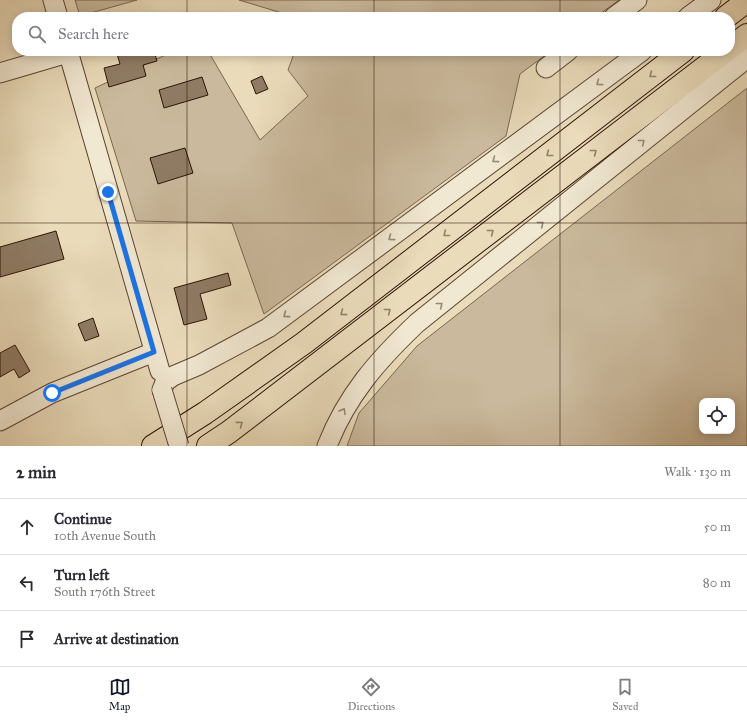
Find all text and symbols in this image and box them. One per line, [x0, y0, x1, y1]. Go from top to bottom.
search box [12, 12, 735, 56]
icon: search [26, 23, 48, 45]
text: Search here [58, 25, 129, 43]
one-way arrow [649, 70, 656, 77]
one-way arrow [597, 78, 604, 85]
one-way arrow [638, 140, 645, 147]
one-way arrow [546, 150, 553, 157]
one-way arrow [590, 150, 597, 157]
one-way arrow [492, 155, 499, 163]
route end [99, 183, 117, 201]
one-way arrow [536, 221, 543, 228]
one-way arrow [444, 229, 451, 236]
one-way arrow [487, 229, 494, 236]
one-way arrow [388, 233, 395, 240]
one-way arrow [435, 303, 442, 310]
one-way arrow [340, 308, 347, 315]
one-way arrow [384, 308, 391, 315]
one-way arrow [284, 310, 291, 317]
route start [43, 384, 61, 402]
map controls [699, 398, 735, 434]
button: locate [699, 398, 735, 434]
one-way arrow [339, 408, 346, 415]
one-way arrow [236, 421, 243, 428]
text: 2 min [16, 462, 56, 483]
text: Walk · 130 m [664, 464, 731, 480]
text: Continue [54, 510, 112, 528]
icon: ahead [16, 516, 38, 538]
text: 50 m [704, 519, 731, 535]
text: 10th Avenue South [54, 528, 156, 544]
text: Turn left [54, 566, 110, 584]
icon: left [16, 572, 38, 594]
text: 80 m [703, 575, 731, 591]
text: South 176th Street [54, 584, 155, 600]
icon: arrive [16, 628, 38, 650]
text: Arrive at destination [54, 630, 179, 648]
tab: Map [109, 676, 131, 713]
tab: Directions [348, 676, 395, 713]
tab: Saved [612, 676, 638, 713]

